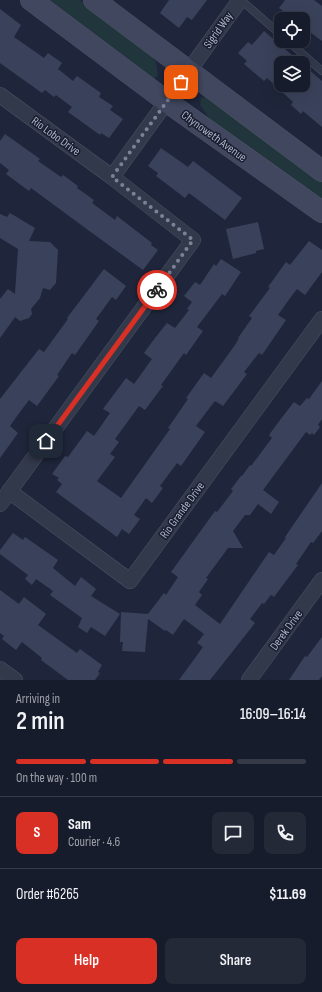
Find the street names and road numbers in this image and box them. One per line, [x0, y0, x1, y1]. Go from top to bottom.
street label: Sigrid Way [200, 9, 237, 52]
street label: Chynoweth Avenue [178, 108, 249, 165]
street label: Rio Lobo Drive [28, 114, 83, 159]
street label: Rio Grande Drive [157, 479, 208, 542]
street label: Derek Drive [267, 607, 306, 653]

